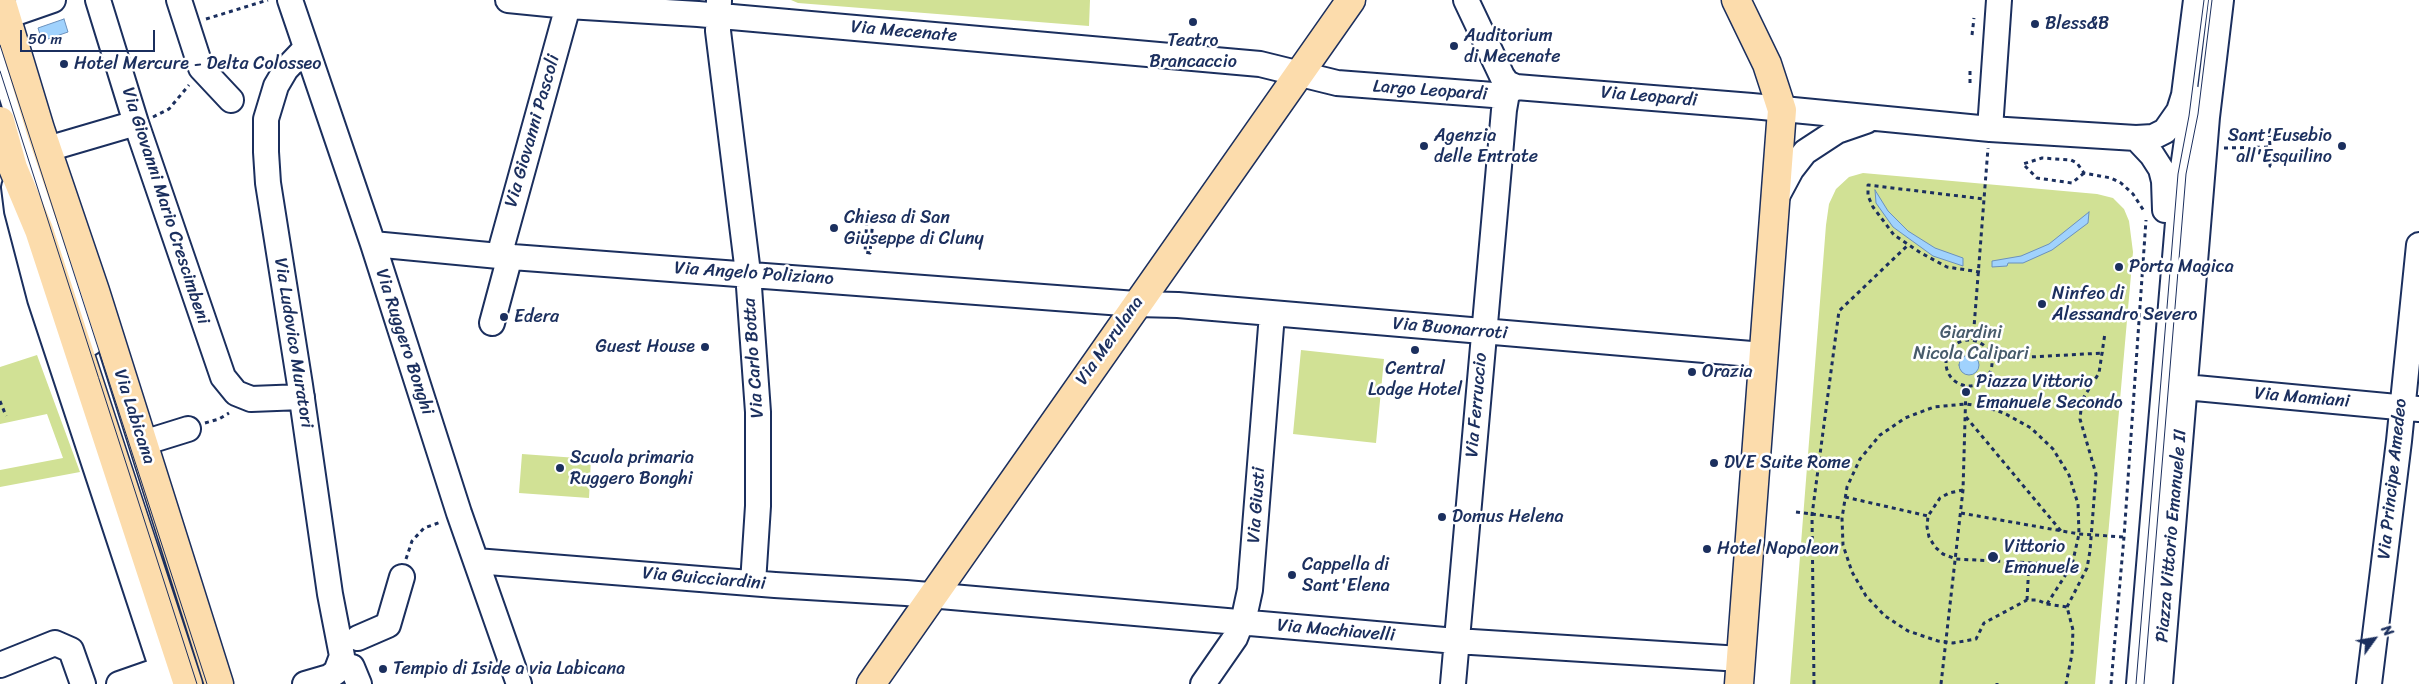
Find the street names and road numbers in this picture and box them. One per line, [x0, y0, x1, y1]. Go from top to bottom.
street label: Via Mecenate [850, 17, 958, 47]
street label: Via Giovanni Pascoli [501, 52, 565, 210]
street label: Largo Leopardi [1372, 76, 1488, 106]
street label: Via Leopardi [1600, 82, 1698, 112]
street label: Via Giovanni Mario Crescimbeni [116, 85, 214, 327]
street label: Via Ludovico Muratori [269, 256, 317, 430]
street label: Via Angelo Poliziano [674, 258, 834, 290]
street label: Via Ruggero Bonghi [370, 266, 438, 418]
street label: Via Merulana [1072, 292, 1148, 390]
street label: Via Carlo Botta [739, 297, 769, 419]
street label: Via Buonarroti [1392, 313, 1508, 345]
street label: Via Ferruccio [1462, 352, 1492, 458]
street label: Via Labicana [109, 367, 159, 467]
street label: Via Mamiani [2253, 383, 2351, 413]
street label: Via Principe Amedeo [2374, 397, 2412, 561]
street label: Piazza Vittorio Emanuele II [2152, 428, 2192, 644]
street label: Via Giusti [1244, 466, 1270, 544]
street label: Via Guicciardini [641, 563, 767, 595]
street label: Via Machiavelli [1276, 615, 1396, 647]

